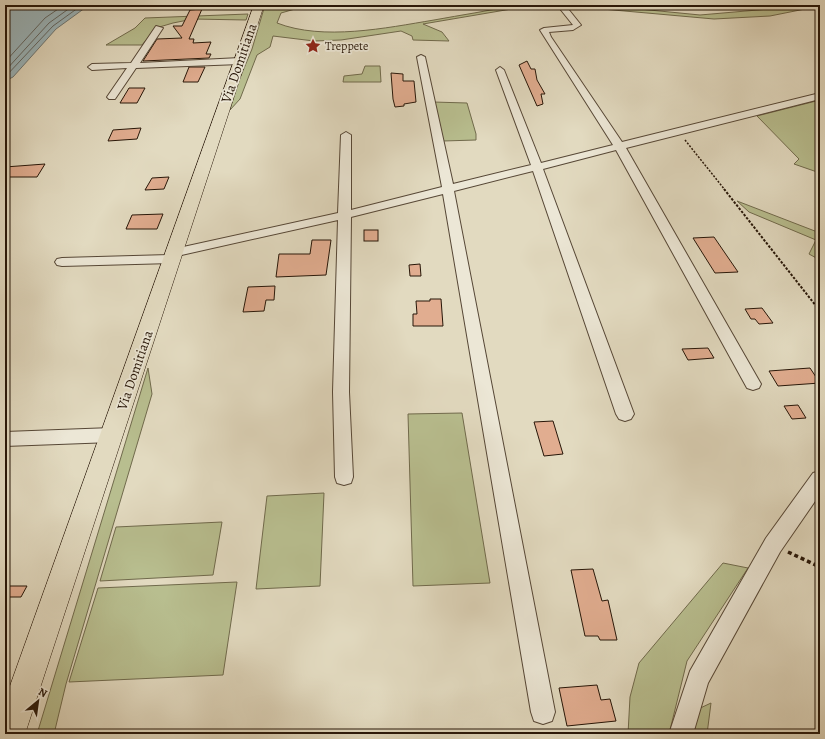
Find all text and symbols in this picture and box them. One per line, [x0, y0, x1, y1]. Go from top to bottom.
street label: Via Domitiana [216, 20, 262, 106]
place icon: Treppete [304, 37, 322, 55]
place label: Treppete [325, 38, 368, 54]
street label: Via Domitiana [112, 327, 158, 413]
north arrow [18, 681, 58, 721]
text: N [35, 684, 50, 701]

